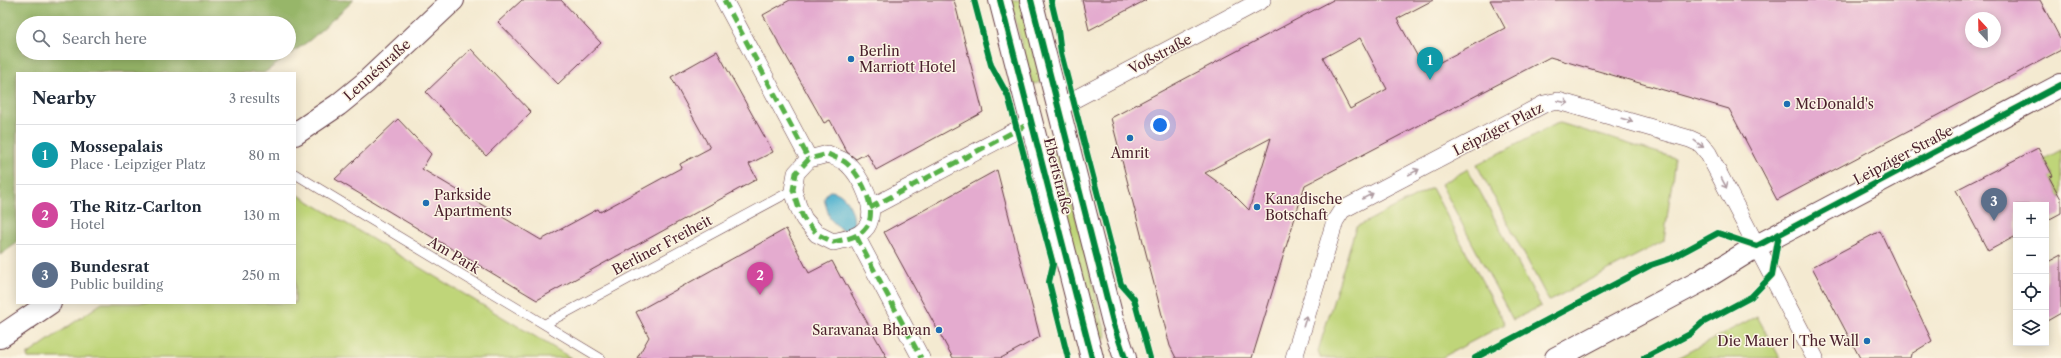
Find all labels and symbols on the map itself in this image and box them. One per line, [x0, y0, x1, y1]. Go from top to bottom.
north arrow [1965, 12, 2001, 48]
street label: Voßstraße [1124, 30, 1195, 79]
street label: Lennéstraße [340, 35, 414, 105]
place label: Berlin Marriott Hotel [859, 42, 956, 76]
pin: 1 [1417, 47, 1443, 80]
marker: Berlin Marriott Hotel [846, 54, 856, 64]
place label: McDonald's [1795, 95, 1874, 113]
street label: Leipziger Platz [1450, 99, 1546, 159]
one-way arrow [1557, 99, 1570, 107]
marker: McDonald's [1782, 99, 1792, 109]
your location [1150, 115, 1170, 135]
one-way arrow [1621, 117, 1634, 124]
street label: Leipziger Straße [1850, 121, 1956, 189]
marker: Amrit [1125, 133, 1135, 143]
street label: Ebertstraße [1040, 136, 1076, 216]
one-way arrow [1694, 140, 1705, 148]
place label: Amrit [1110, 144, 1149, 162]
one-way arrow [1408, 168, 1420, 175]
one-way arrow [1720, 177, 1728, 189]
place label: Parkside Apartments [433, 186, 512, 220]
pin: 3 [1981, 188, 2007, 221]
place label: Kanadische Botschaft [1265, 190, 1342, 224]
one-way arrow [1361, 192, 1373, 200]
marker: Parkside Apartments [421, 198, 431, 208]
marker: Kanadische Botschaft [1252, 202, 1262, 212]
street label: Berliner Freiheit [609, 211, 715, 279]
street label: Am Park [424, 232, 484, 278]
pin: 2 [747, 262, 773, 295]
one-way arrow [1302, 314, 1309, 327]
place label: Saravanaa Bhavan [812, 321, 931, 339]
marker: Saravanaa Bhavan [934, 325, 944, 335]
place label: Die Mauer | The Wall [1717, 332, 1859, 350]
marker: Die Mauer | The Wall [1862, 336, 1872, 346]

